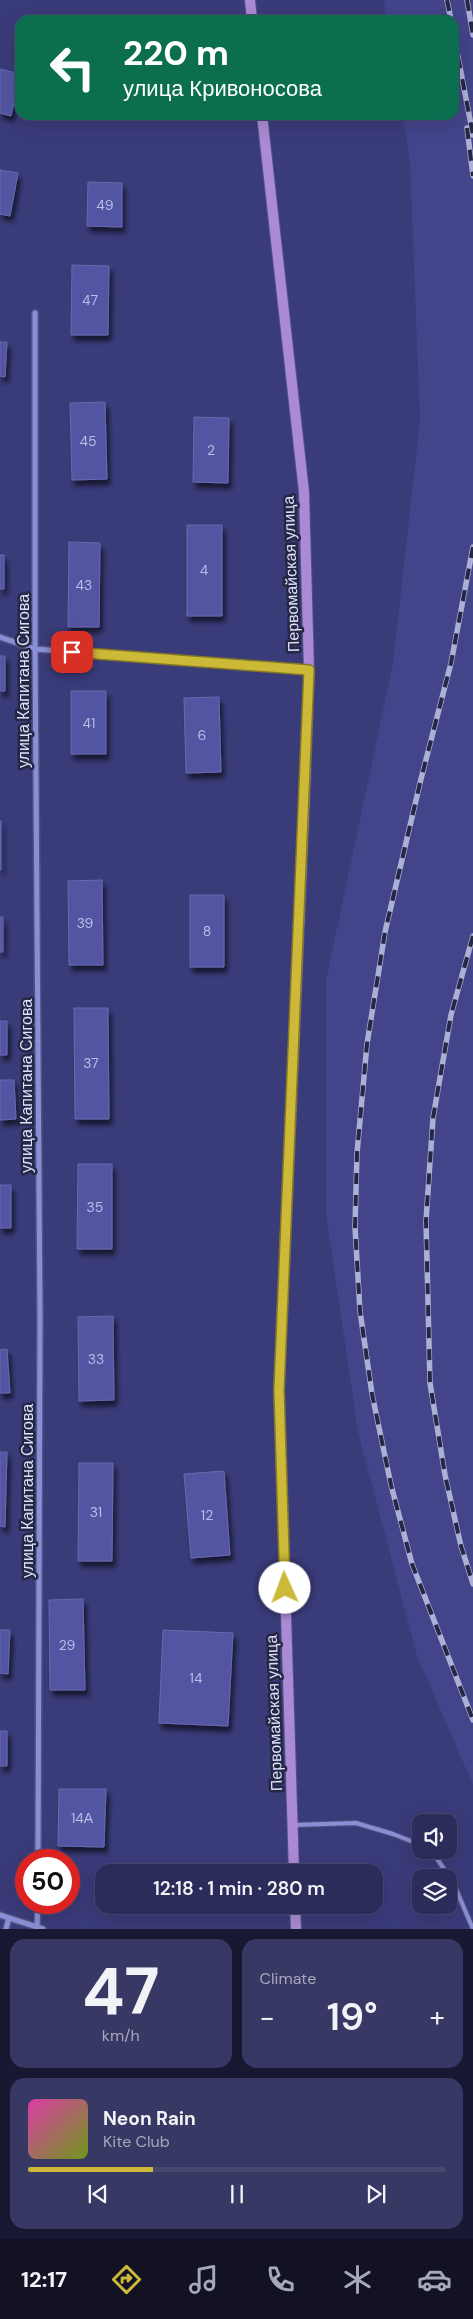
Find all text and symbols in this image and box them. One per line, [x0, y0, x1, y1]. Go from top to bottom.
text: 220 m [123, 30, 229, 76]
icon: left [40, 35, 105, 100]
text: улица Кривоносова [123, 74, 322, 103]
house number: 49 [96, 196, 114, 214]
house number: 47 [82, 291, 98, 309]
house number: 45 [79, 432, 97, 450]
house number: 2 [207, 441, 215, 459]
street label: Первомайская улица [278, 495, 304, 653]
house number: 4 [200, 561, 209, 579]
house number: 43 [76, 576, 92, 594]
street label: улица Капитана Сигова [13, 594, 34, 768]
pin [51, 631, 93, 673]
icon: arrive [58, 638, 86, 666]
house number: 41 [83, 714, 95, 732]
house number: 6 [198, 726, 206, 744]
house number: 39 [77, 914, 94, 932]
house number: 8 [203, 922, 211, 940]
street label: улица Капитана Сигова [16, 999, 37, 1173]
house number: 37 [83, 1054, 99, 1072]
house number: 35 [87, 1198, 103, 1216]
house number: 33 [88, 1350, 104, 1368]
street label: улица Капитана Сигова [17, 1404, 38, 1578]
house number: 31 [90, 1503, 102, 1521]
house number: 12 [201, 1506, 213, 1524]
position arrow [258, 1561, 310, 1613]
street label: Первомайская улица [261, 1634, 287, 1792]
house number: 29 [59, 1636, 76, 1654]
house number: 14 [190, 1669, 203, 1687]
house number: 14А [71, 1809, 94, 1827]
map controls [412, 1814, 457, 1914]
button: sound [412, 1814, 457, 1859]
speed limit sign: 50 [15, 1849, 80, 1914]
button: layers [412, 1869, 457, 1914]
text: 12:18 · 1 min · 280 m [153, 1876, 325, 1901]
text: 47 [82, 1950, 159, 2034]
text: Climate [260, 1968, 316, 1989]
text: 19° [327, 1992, 378, 2042]
text: − [260, 1999, 275, 2036]
text: + [430, 1999, 445, 2036]
text: km/h [102, 2025, 140, 2046]
text: Neon Rain [103, 2106, 196, 2131]
text: Kite Club [103, 2131, 170, 2152]
icon: previous [84, 2180, 112, 2208]
icon: pause [223, 2180, 251, 2208]
icon: next [362, 2180, 390, 2208]
icon: directions [109, 2262, 144, 2297]
icon: music [186, 2262, 221, 2297]
icon: phone [263, 2262, 298, 2297]
icon: climate [340, 2262, 375, 2297]
icon: car [417, 2262, 452, 2297]
text: 12:17 [21, 2265, 67, 2294]

